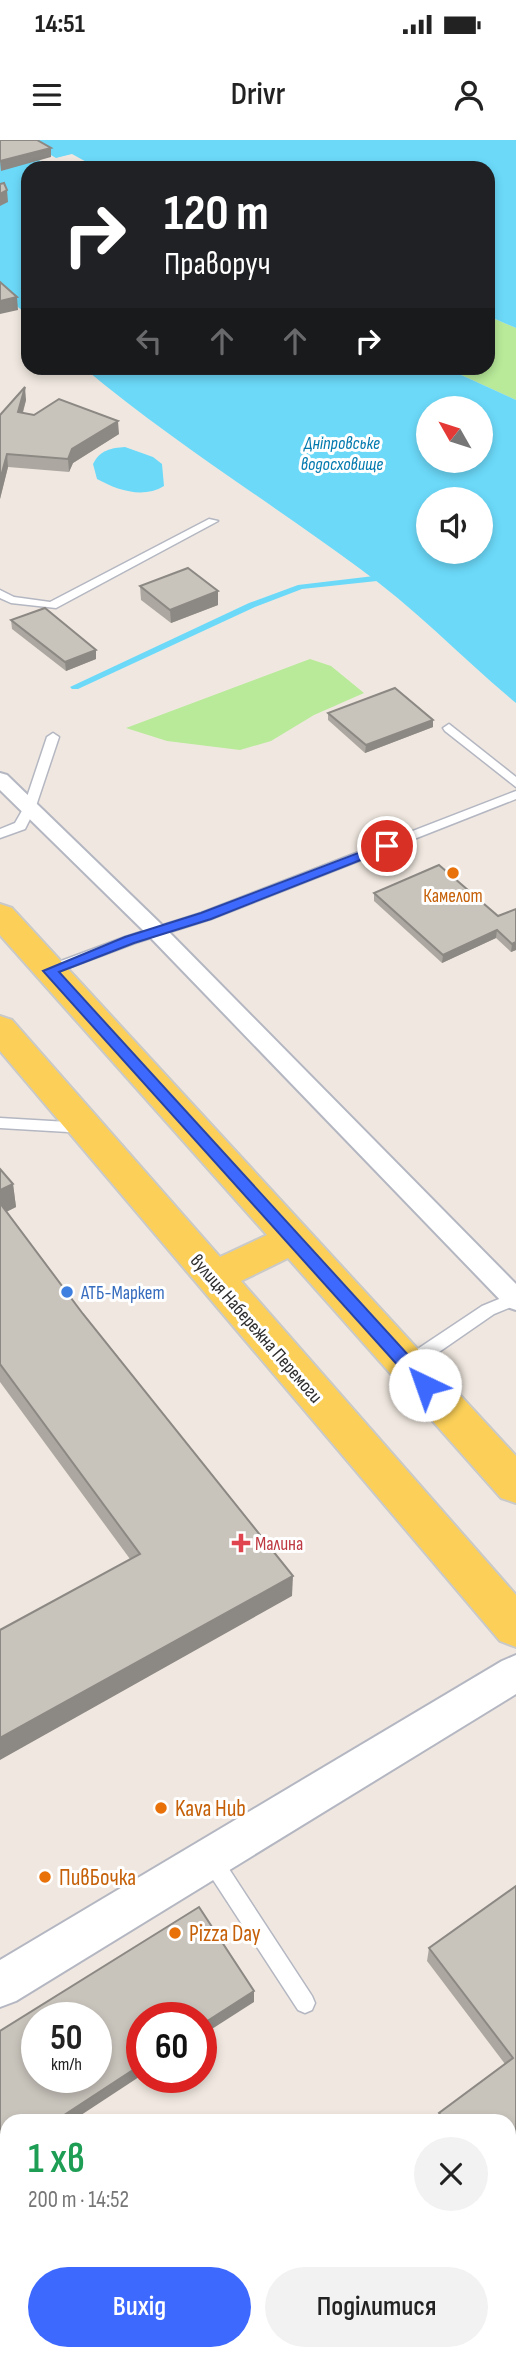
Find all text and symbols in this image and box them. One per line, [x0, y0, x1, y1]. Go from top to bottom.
text: 14:51 [35, 9, 85, 40]
text: Drivr [231, 75, 285, 114]
icon: menu [28, 76, 66, 114]
icon: person [450, 76, 488, 114]
text: 120 m [164, 185, 269, 244]
icon: right [49, 189, 140, 280]
text: Праворуч [164, 245, 271, 284]
icon: left [130, 322, 168, 360]
icon: ahead [203, 322, 241, 360]
icon: ahead [276, 322, 314, 360]
icon: right [349, 322, 387, 360]
north arrow [416, 396, 494, 472]
map controls [416, 396, 493, 564]
water label: Дніпровське водосховище [301, 433, 383, 475]
button: sound [416, 487, 493, 564]
pin [357, 816, 417, 876]
icon: arrive [368, 827, 406, 865]
marker: Камелот [445, 865, 461, 881]
place label: Камелот [423, 885, 483, 908]
street label: вулиця Набережна Перемоги [185, 1250, 327, 1408]
place label: АТБ-Маркет [80, 1282, 165, 1305]
marker: АТБ-Маркет [59, 1284, 75, 1300]
position arrow [388, 1348, 462, 1422]
place label: Малина [255, 1533, 303, 1556]
marker: Малина [233, 1535, 249, 1551]
place label: Kava Hub [175, 1795, 246, 1823]
marker: Kava Hub [153, 1800, 169, 1816]
place label: ПивБочка [59, 1864, 136, 1892]
marker: ПивБочка [37, 1869, 53, 1885]
place label: Pizza Day [189, 1920, 261, 1948]
marker: Pizza Day [167, 1925, 183, 1941]
speed limit sign: 60 [126, 2002, 217, 2093]
text: 50 [50, 2017, 83, 2060]
text: km/h [51, 2054, 82, 2075]
text: 1 хв [28, 2134, 85, 2185]
button: close [414, 2137, 488, 2211]
text: 200 m · 14:52 [28, 2186, 129, 2214]
button: Вихід [28, 2267, 251, 2347]
button: Поділитися [265, 2267, 488, 2347]

